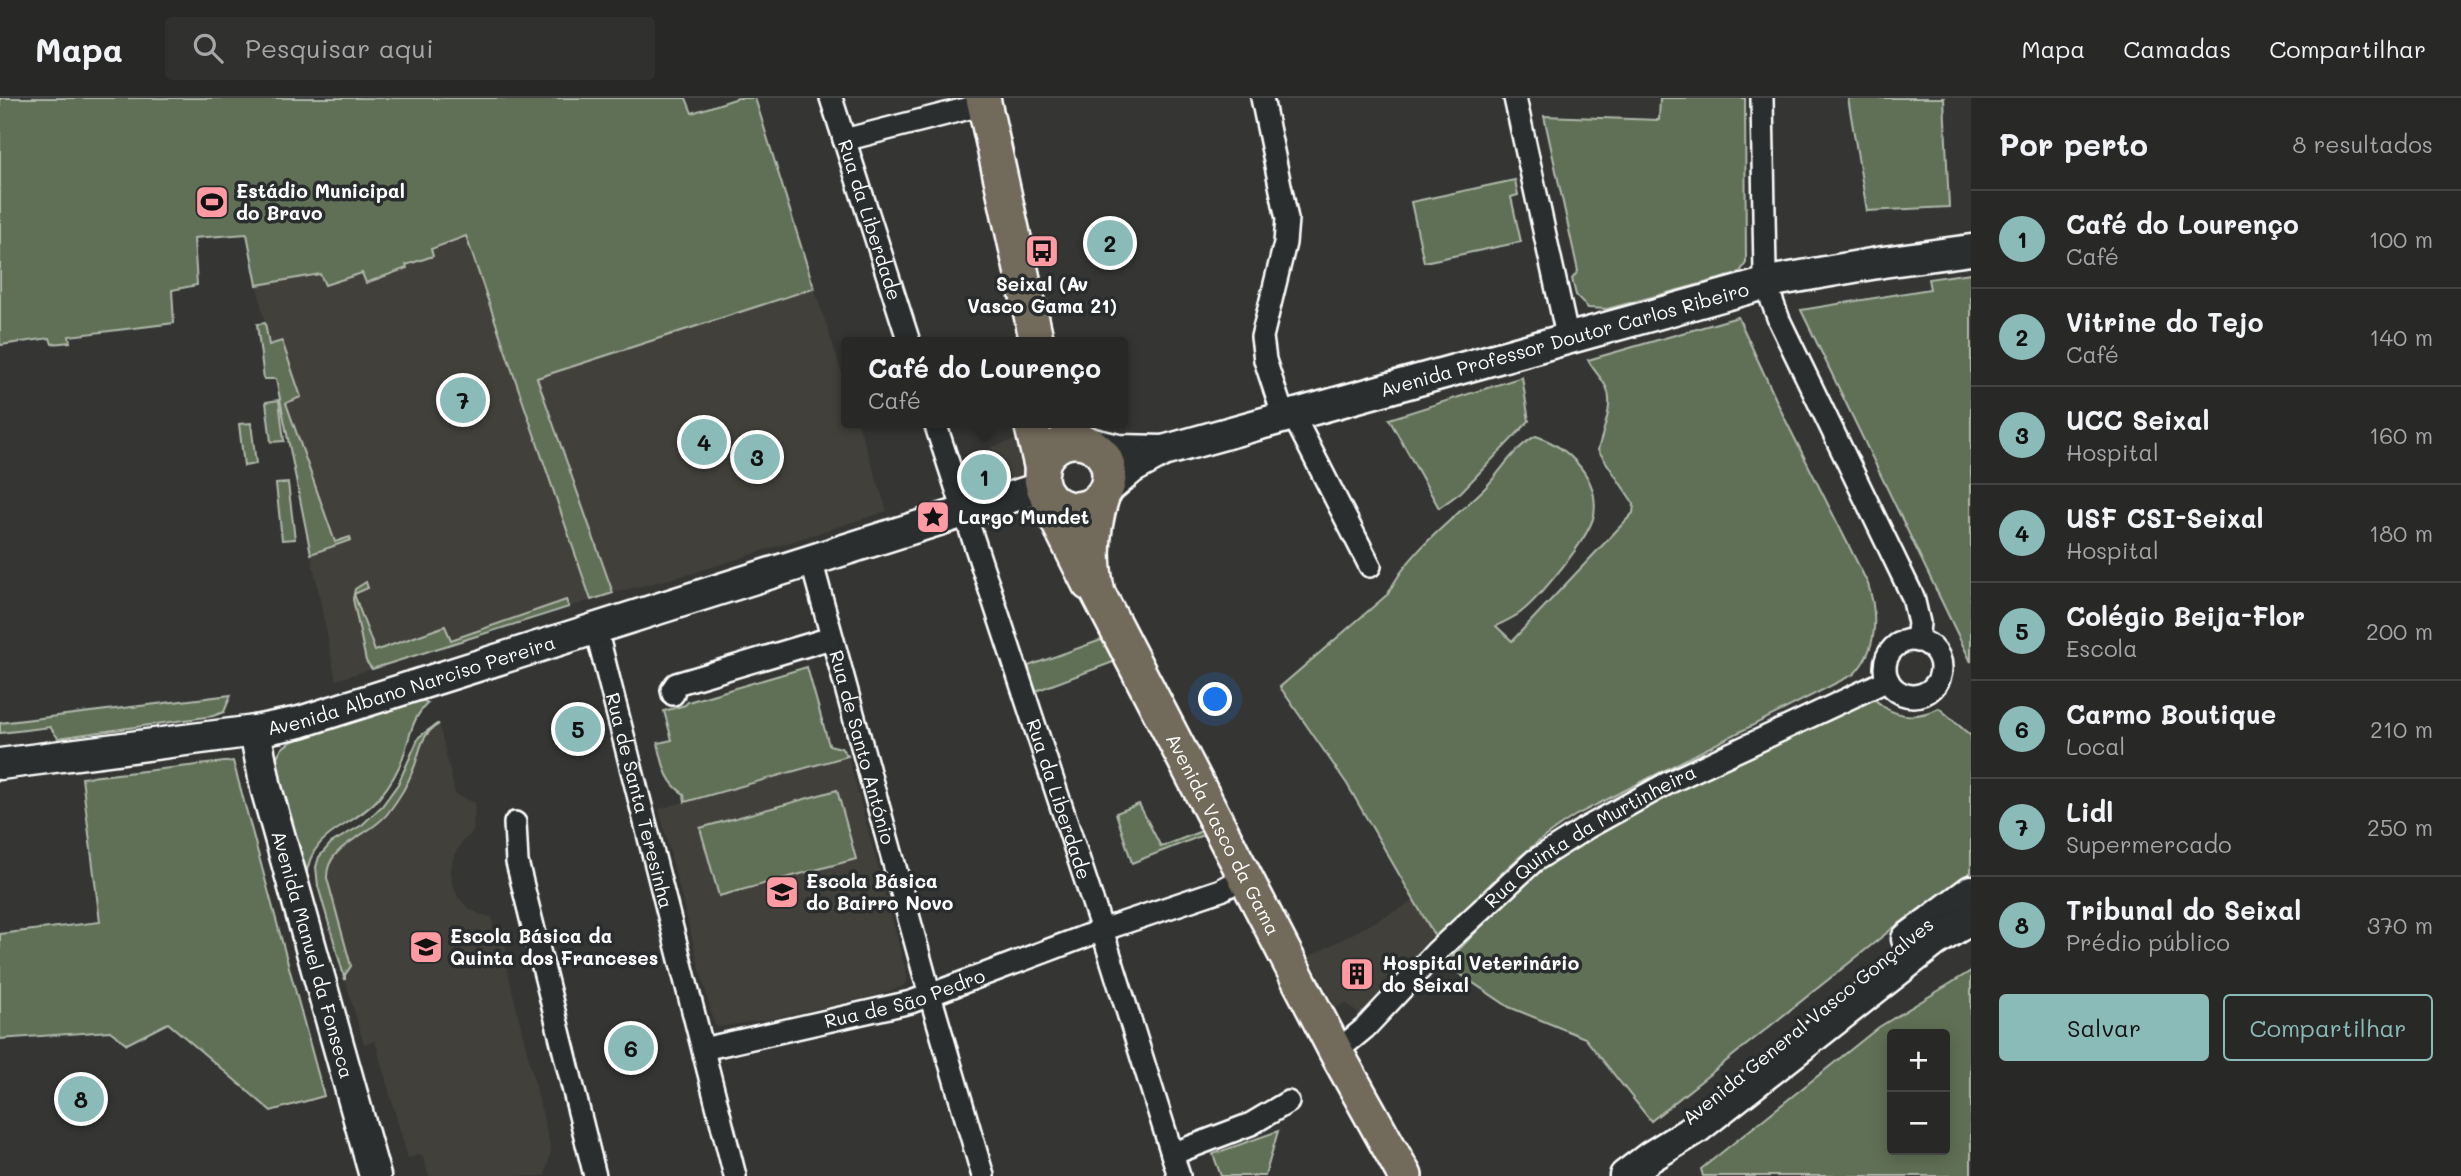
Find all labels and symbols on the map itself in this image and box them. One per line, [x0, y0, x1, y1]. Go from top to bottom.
street label: Rua da Liberdade [833, 136, 908, 303]
place label: Estádio Municipal do Bravo [236, 178, 405, 225]
sports icon: Estádio Municipal do Bravo [193, 183, 231, 221]
pin: 2 [1087, 217, 1133, 269]
bus stop icon: Seixal (Av Vasco Gama 21) [1023, 232, 1061, 270]
place label: Seixal (Av Vasco Gama 21) [967, 271, 1117, 318]
street label: Avenida Professor Doutor Carlos Ribeiro [1377, 276, 1751, 402]
pin: 7 [440, 374, 486, 426]
pin: 4 [681, 416, 727, 468]
pin: 3 [734, 431, 780, 483]
pin: 1 [961, 451, 1007, 503]
place icon: Largo Mundet [914, 498, 952, 536]
place label: Largo Mundet [958, 504, 1089, 529]
street label: Avenida Albano Narciso Pereira [265, 629, 558, 740]
street label: Rua de Santo António [824, 647, 901, 847]
your location [1198, 682, 1232, 716]
street label: Rua de Santa Teresinha [601, 690, 679, 911]
pin: 5 [555, 703, 601, 755]
street label: Rua da Liberdade [1021, 716, 1097, 882]
street label: Avenida Vasco da Gama [1161, 729, 1286, 939]
street label: Rua Quinta da Murtinheira [1479, 759, 1700, 913]
street label: Avenida Manuel da Fonseca [267, 828, 360, 1081]
place label: Escola Básica do Bairro Novo [806, 868, 953, 915]
school or university icon: Escola Básica do Bairro Novo [763, 873, 801, 911]
street label: Avenida General Vasco Gonçalves [1677, 911, 1938, 1130]
place label: Escola Básica da Quinta dos Franceses [450, 923, 658, 970]
school or university icon: Escola Básica da Quinta dos Franceses [407, 928, 445, 966]
place label: Hospital Veterinário do Seixal [1382, 950, 1579, 997]
building icon: Hospital Veterinário do Seixal [1338, 955, 1376, 993]
street label: Rua de São Pedro [822, 962, 988, 1033]
pin: 6 [608, 1022, 654, 1074]
pin: 8 [58, 1073, 104, 1125]

